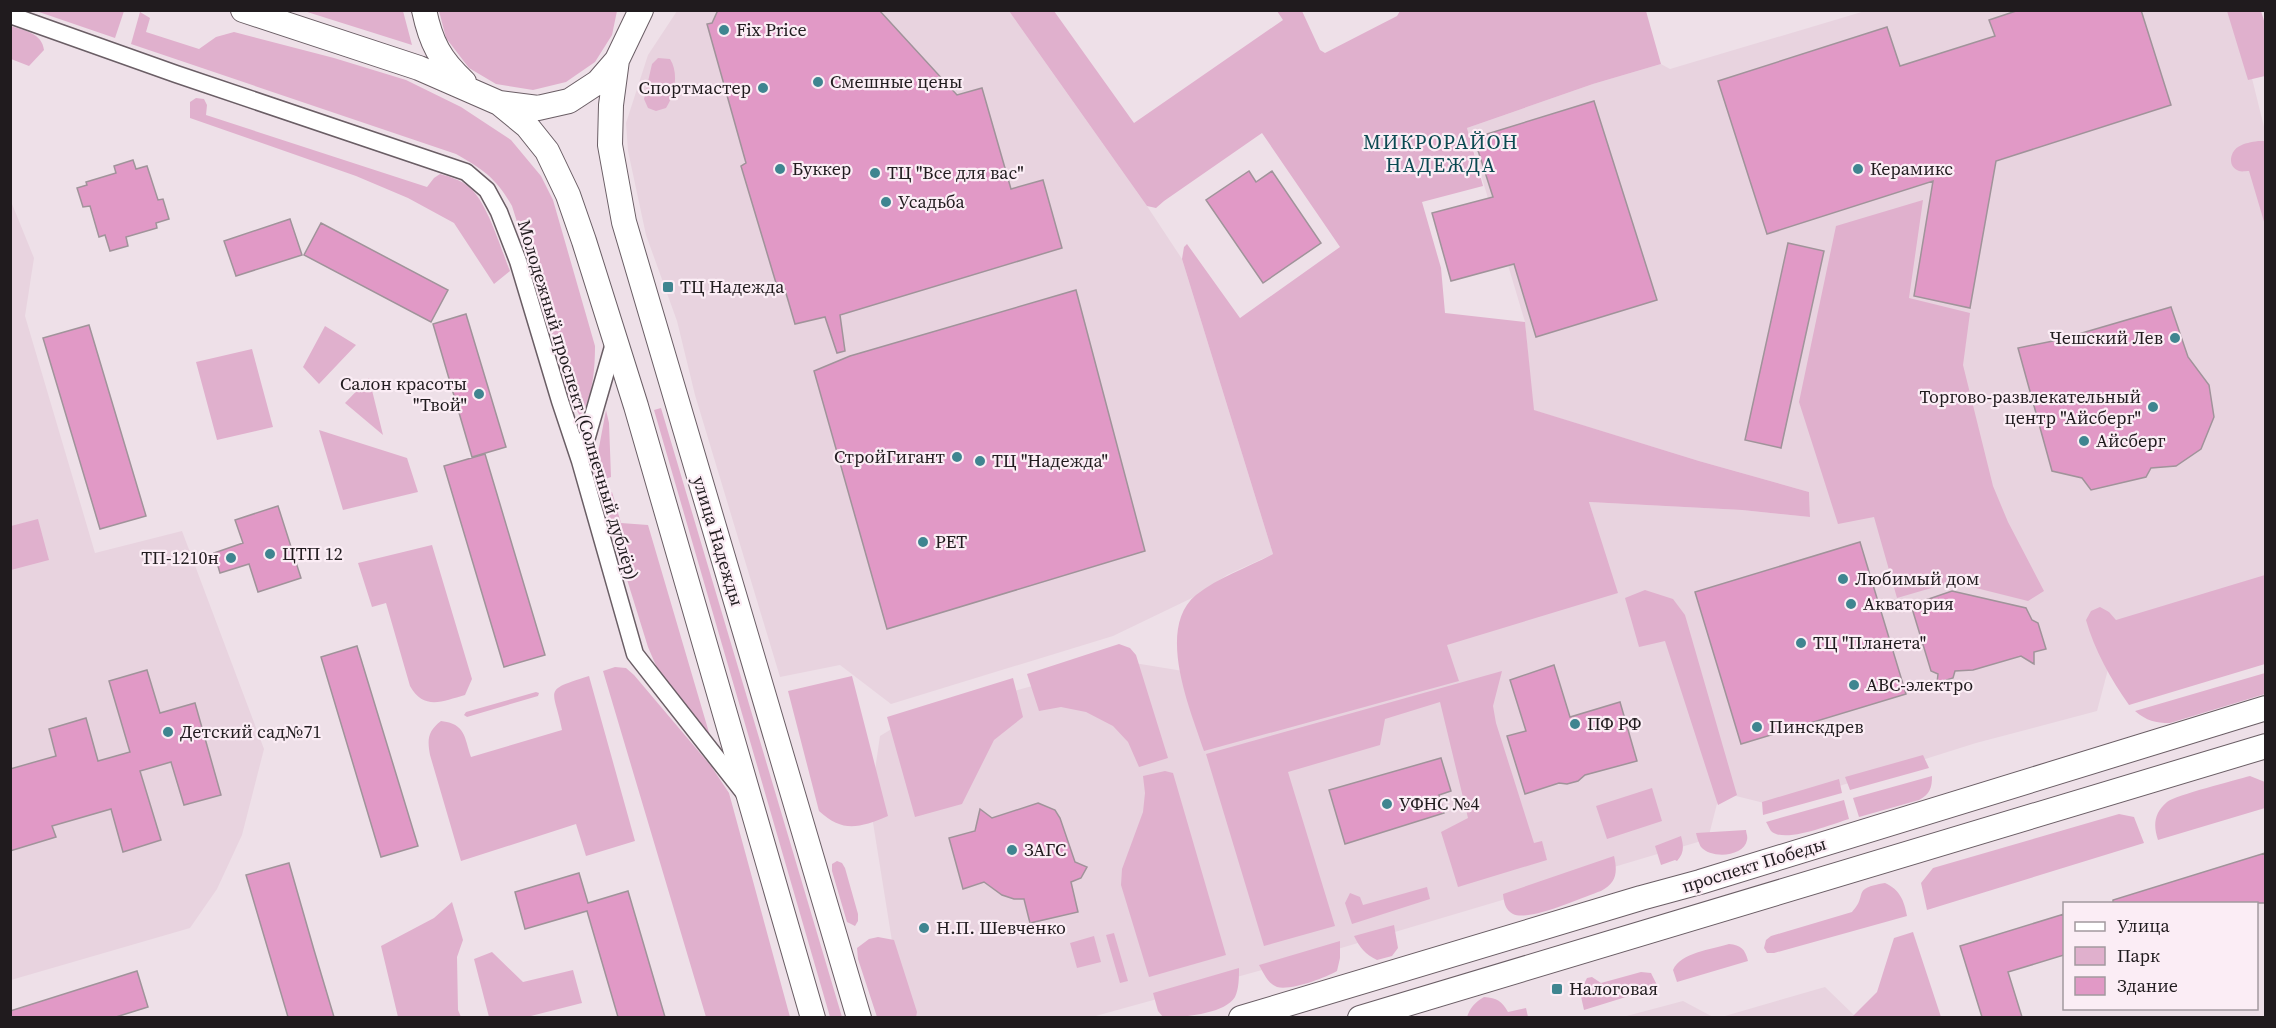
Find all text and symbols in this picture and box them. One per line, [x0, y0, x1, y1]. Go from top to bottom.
place label: Fix Price [736, 17, 807, 42]
marker: Fix Price [717, 23, 731, 37]
place label: Смешные цены [830, 69, 962, 94]
place label: Спортмастер [639, 75, 751, 100]
marker: Смешные цены [811, 75, 825, 89]
marker: Спортмастер [756, 81, 770, 95]
district label: МИКРОРАЙОН НАДЕЖДА [1363, 128, 1519, 179]
place label: Буккер [792, 156, 851, 181]
place label: Керамикс [1870, 156, 1953, 181]
place label: ТЦ "Все для вас" [887, 160, 1024, 185]
marker: Буккер [773, 162, 787, 176]
marker: Керамикс [1851, 162, 1865, 176]
marker: ТЦ "Все для вас" [868, 166, 882, 180]
place label: Усадьба [898, 189, 966, 214]
marker: Усадьба [879, 195, 893, 209]
street label: Молодежный проспект (Солнечный дублёр) [512, 217, 645, 583]
place label: ТЦ Надежда [680, 274, 785, 299]
marker: ТЦ Надежда [661, 280, 675, 294]
place label: Чешский Лев [2050, 325, 2163, 350]
marker: Чешский Лев [2168, 331, 2182, 345]
place label: Салон красоты "Твой" [340, 371, 467, 417]
place label: Торгово-развлекательный центр "Айсберг" [1919, 384, 2141, 430]
marker: Салон красоты "Твой" [472, 387, 486, 401]
marker: Торгово-развлекательный центр "Айсберг" [2146, 400, 2160, 414]
place label: Айсберг [2096, 428, 2165, 453]
marker: Айсберг [2077, 434, 2091, 448]
place label: СтройГигант [834, 444, 945, 469]
place label: ТЦ "Надежда" [992, 448, 1108, 473]
marker: СтройГигант [950, 450, 964, 464]
marker: ТЦ "Надежда" [973, 454, 987, 468]
street label: улица Надежды [687, 473, 750, 609]
place label: РЕТ [935, 529, 967, 554]
marker: РЕТ [916, 535, 930, 549]
place label: ЦТП 12 [282, 541, 343, 566]
place label: ТП-1210н [141, 545, 219, 570]
marker: ЦТП 12 [263, 547, 277, 561]
marker: ТП-1210н [224, 551, 238, 565]
place label: Любимый дом [1855, 566, 1979, 591]
marker: Любимый дом [1836, 572, 1850, 586]
place label: Акватория [1863, 591, 1954, 616]
marker: Акватория [1844, 597, 1858, 611]
place label: ТЦ "Планета" [1813, 630, 1926, 655]
marker: ТЦ "Планета" [1794, 636, 1808, 650]
place label: АВС-электро [1866, 672, 1973, 697]
marker: АВС-электро [1847, 678, 1861, 692]
place label: ПФ РФ [1587, 711, 1641, 736]
place label: Пинскдрев [1769, 714, 1864, 739]
marker: ПФ РФ [1568, 717, 1582, 731]
place label: Детский сад№71 [180, 719, 321, 744]
marker: Пинскдрев [1750, 720, 1764, 734]
marker: Детский сад№71 [161, 725, 175, 739]
place label: УФНС №4 [1399, 791, 1480, 816]
marker: УФНС №4 [1380, 797, 1394, 811]
street label: проспект Победы [1679, 831, 1829, 898]
place label: ЗАГС [1024, 837, 1066, 862]
marker: ЗАГС [1005, 843, 1019, 857]
legend [2063, 902, 2258, 1010]
text: Улица [2117, 913, 2170, 938]
place label: Н.П. Шевченко [936, 915, 1066, 940]
marker: Н.П. Шевченко [917, 921, 931, 935]
text: Парк [2117, 943, 2160, 968]
text: Здание [2117, 973, 2178, 998]
place label: Налоговая [1569, 976, 1658, 1001]
marker: Налоговая [1550, 982, 1564, 996]

